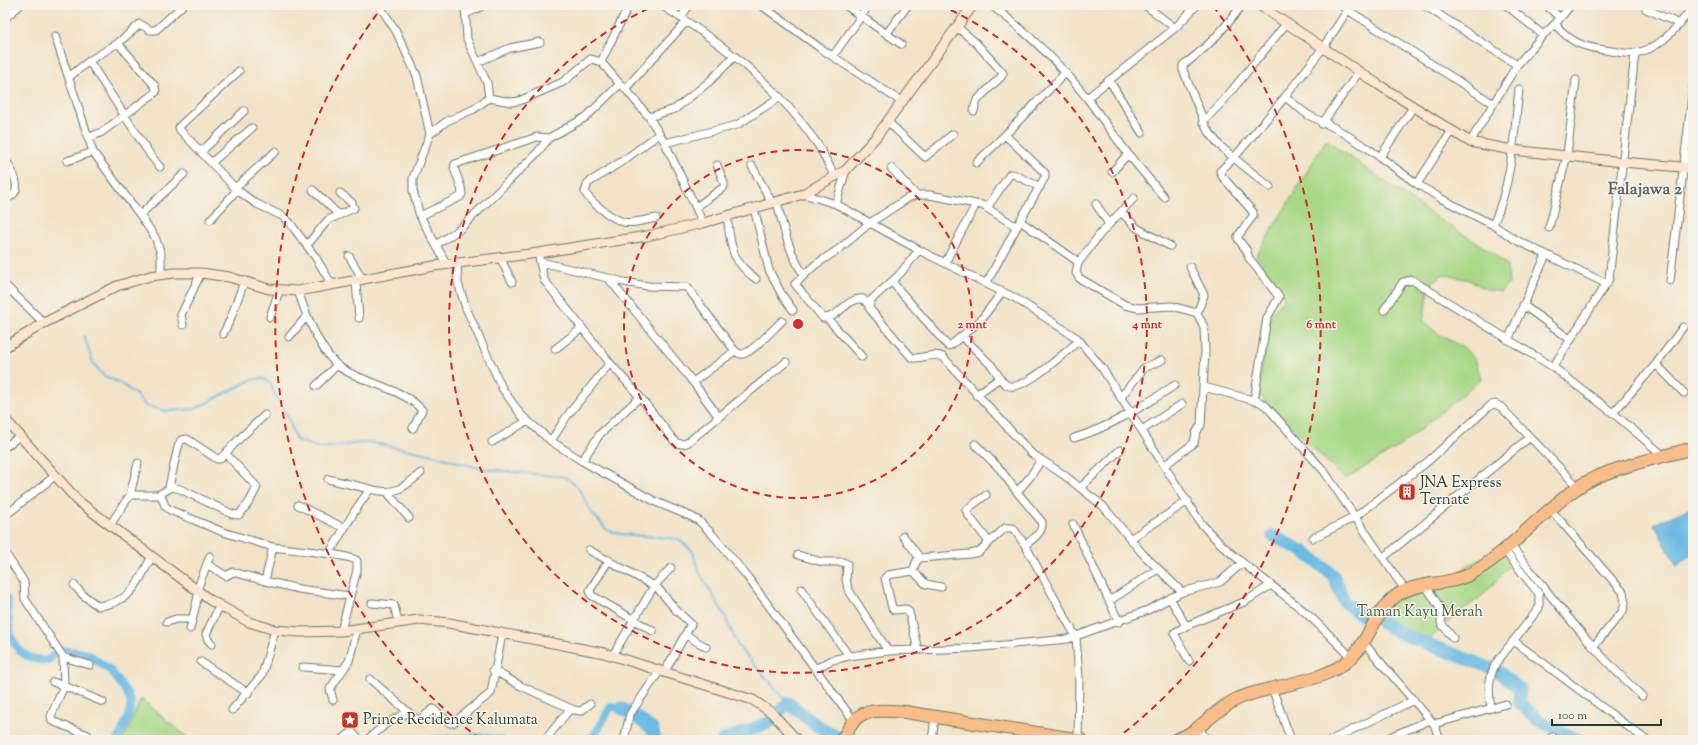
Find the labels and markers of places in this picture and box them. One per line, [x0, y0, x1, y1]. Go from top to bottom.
centre of rings [791, 317, 805, 331]
place label: JNA Express Ternate [1419, 473, 1501, 511]
building icon: JNA Express Ternate [1397, 482, 1417, 502]
place icon: Prince Recidence Kalumata [340, 710, 360, 730]
place label: Prince Recidence Kalumata [363, 710, 538, 731]

